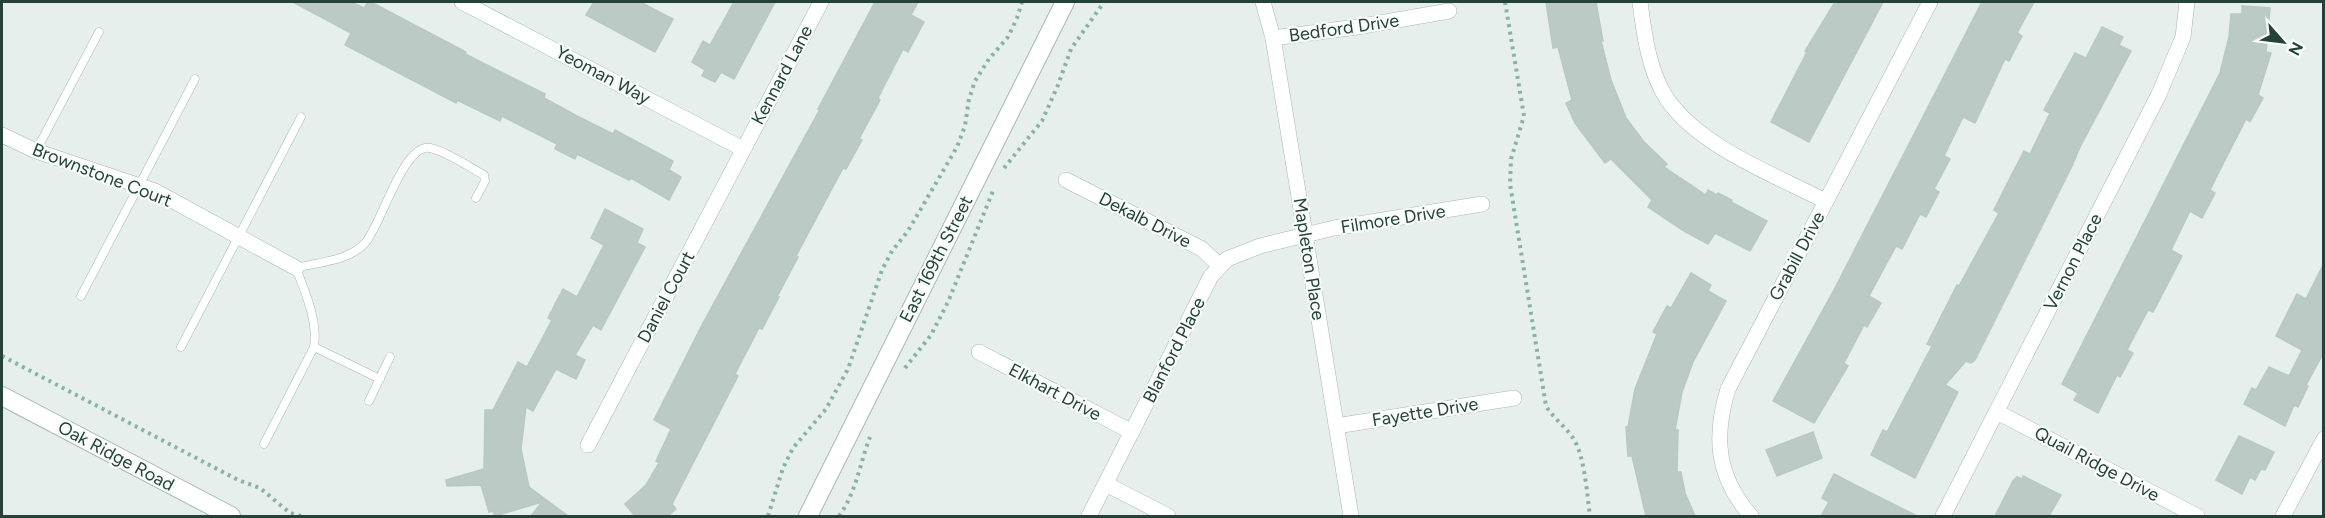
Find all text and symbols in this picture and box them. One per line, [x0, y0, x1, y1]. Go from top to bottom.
street label: Bedford Drive [1287, 9, 1401, 47]
north arrow [2253, 12, 2313, 72]
street label: Kennard Lane [747, 21, 817, 128]
text: N [2285, 39, 2307, 59]
street label: Yeoman Way [552, 41, 655, 109]
street label: Brownstone Court [29, 138, 175, 212]
street label: Dekalb Drive [1095, 187, 1195, 253]
street label: East 169th Street [895, 192, 977, 326]
street label: Mapleton Place [1288, 196, 1330, 322]
street label: Filmore Drive [1339, 200, 1447, 238]
street label: Grabill Drive [1764, 208, 1830, 304]
street label: Vernon Place [2039, 210, 2107, 314]
street label: Daniel Court [633, 247, 699, 346]
street label: Blanford Place [1138, 293, 1210, 406]
street label: Elkhart Drive [1005, 358, 1105, 426]
street label: Fayette Drive [1370, 393, 1480, 431]
street label: Oak Ridge Road [54, 416, 178, 496]
street label: Quail Ridge Drive [2031, 422, 2163, 506]

